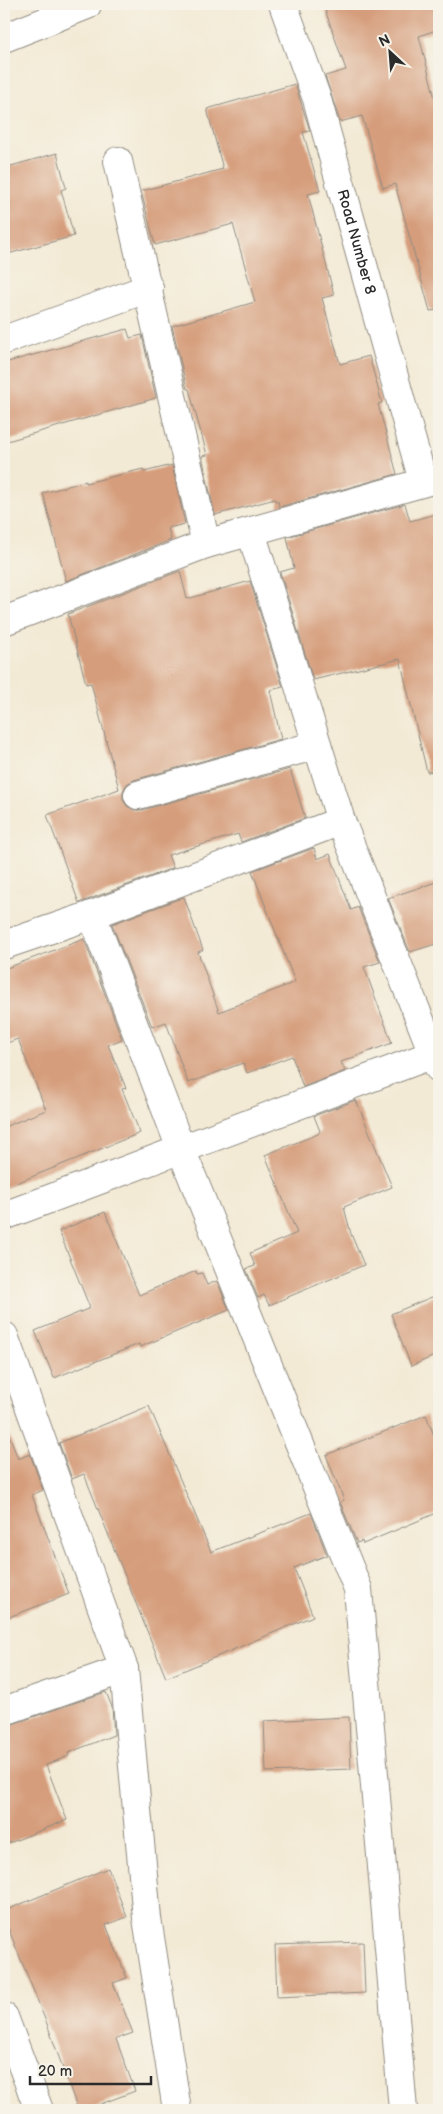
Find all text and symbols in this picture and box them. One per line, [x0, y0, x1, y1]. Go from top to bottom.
north arrow [366, 28, 416, 78]
text: N [376, 31, 393, 51]
street label: Road Number 8 [333, 187, 380, 297]
scale bar [30, 2054, 151, 2086]
text: 20 m [38, 2062, 72, 2081]

